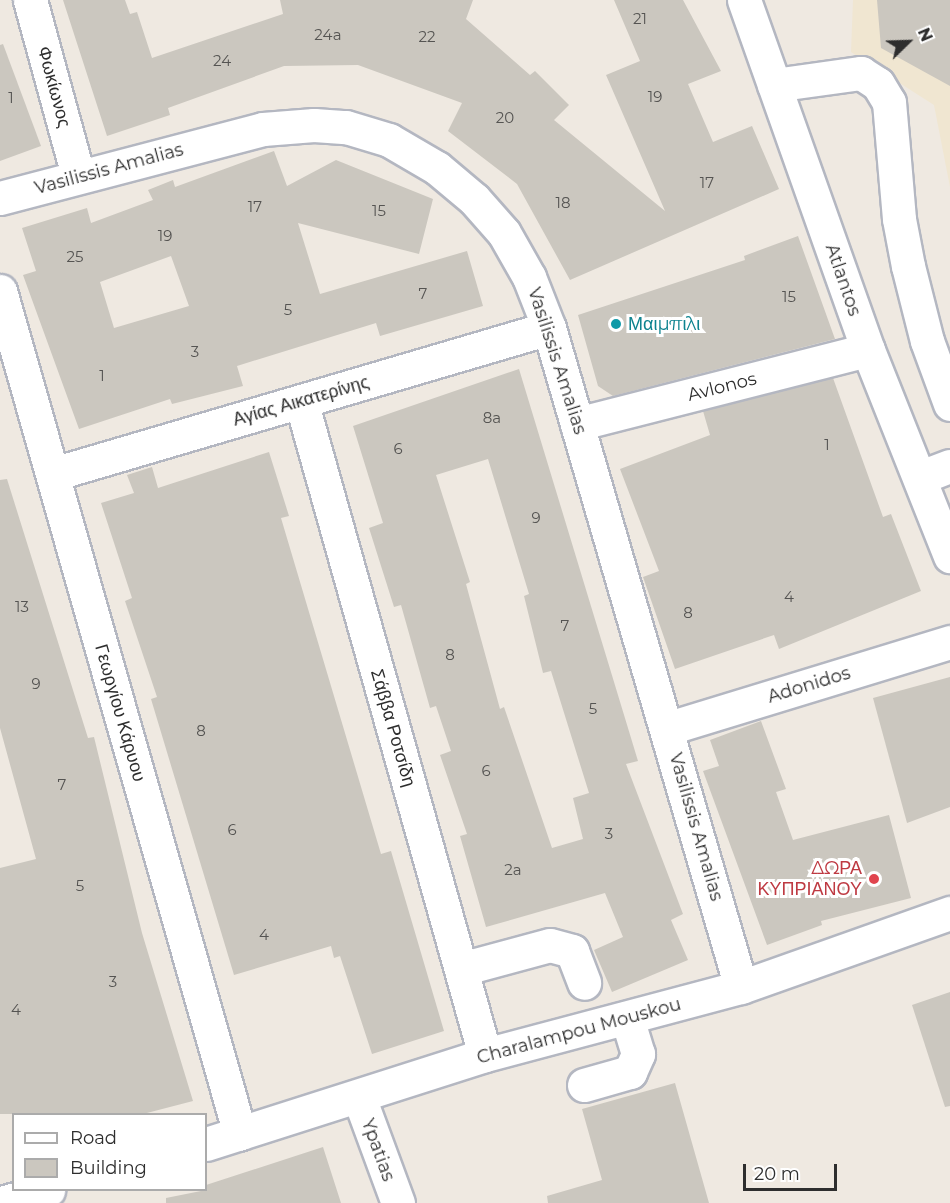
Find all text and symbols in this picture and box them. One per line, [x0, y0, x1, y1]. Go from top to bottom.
house number: 21 [633, 10, 647, 28]
north arrow [878, 12, 938, 72]
text: N [914, 25, 936, 44]
house number: 24a [314, 26, 342, 44]
house number: 22 [418, 28, 436, 46]
street label: Φωκίωνος [33, 44, 75, 130]
house number: 24 [213, 52, 231, 70]
house number: 19 [648, 88, 662, 106]
house number: 1 [8, 89, 14, 107]
house number: 20 [496, 109, 514, 127]
street label: Vasilissis Amalias [32, 139, 186, 199]
house number: 17 [700, 174, 714, 192]
house number: 18 [556, 194, 570, 212]
house number: 17 [248, 198, 262, 216]
house number: 15 [372, 202, 386, 220]
house number: 19 [158, 227, 172, 245]
street label: Atlantos [821, 241, 865, 319]
house number: 25 [66, 248, 84, 266]
house number: 7 [419, 285, 427, 303]
street label: Vasilissis Amalias [523, 285, 591, 437]
house number: 15 [782, 288, 796, 306]
house number: 5 [284, 301, 292, 319]
place label: Μαιμπιλι [628, 313, 700, 335]
marker: Μαιμπιλι [609, 317, 623, 331]
house number: 3 [191, 343, 199, 361]
house number: 1 [99, 367, 105, 385]
street label: Avlonos [685, 368, 759, 406]
street label: Αγίας Αικατερίνης [230, 371, 372, 431]
house number: 8a [483, 409, 501, 427]
house number: 1 [824, 436, 830, 454]
house number: 6 [393, 440, 403, 458]
house number: 9 [531, 509, 541, 527]
house number: 4 [784, 588, 794, 606]
house number: 13 [15, 598, 29, 616]
house number: 8 [683, 604, 693, 622]
house number: 7 [561, 617, 569, 635]
street label: Γεωργίου Κάρυου [90, 642, 150, 784]
house number: 8 [445, 646, 455, 664]
street label: Adonidos [765, 662, 853, 708]
street label: Σάββα Ροτσίδη [366, 667, 420, 789]
house number: 9 [31, 675, 41, 693]
house number: 5 [589, 700, 597, 718]
house number: 8 [196, 722, 206, 740]
street label: Vasilissis Amalias [665, 750, 727, 904]
house number: 6 [481, 762, 491, 780]
house number: 7 [58, 776, 66, 794]
house number: 6 [227, 821, 237, 839]
house number: 3 [605, 825, 613, 843]
place label: ΔΩΡΑ ΚΥΠΡΙΑΝΟΥ [758, 858, 862, 900]
house number: 2a [504, 861, 522, 879]
marker: ΔΩΡΑ ΚΥΠΡΙΑΝΟΥ [867, 872, 881, 886]
house number: 5 [76, 877, 84, 895]
house number: 4 [259, 926, 269, 944]
house number: 3 [109, 973, 117, 991]
street label: Charalampou Mouskou [474, 993, 684, 1069]
house number: 4 [11, 1001, 21, 1019]
legend [12, 1113, 207, 1191]
street label: Ypatias [357, 1116, 399, 1184]
text: Road [70, 1127, 117, 1149]
scale bar [746, 1152, 840, 1190]
text: Building [70, 1157, 147, 1179]
text: 20 m [754, 1163, 800, 1185]

